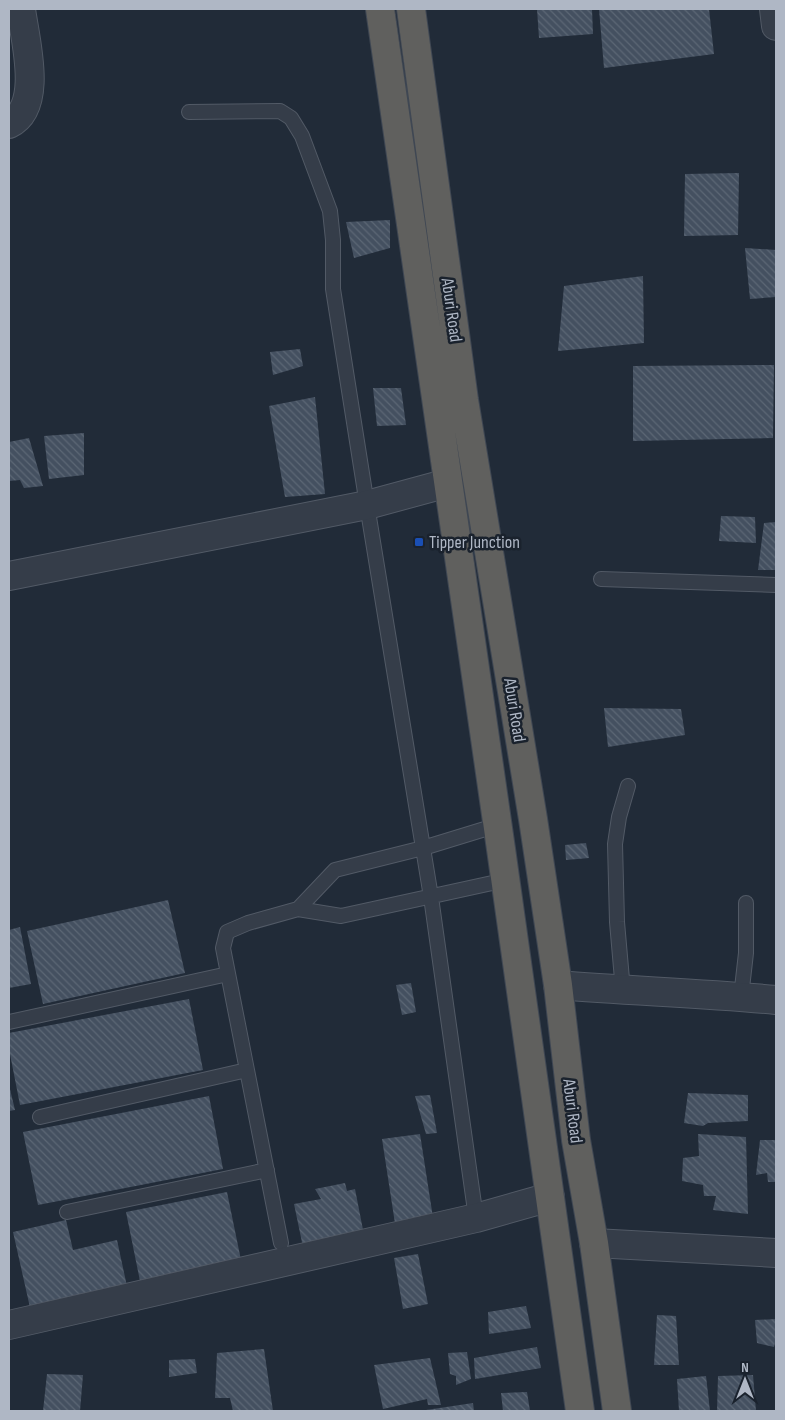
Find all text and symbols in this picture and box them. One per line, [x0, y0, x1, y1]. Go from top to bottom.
street label: Aburi Road [436, 276, 466, 343]
place label: Tipper Junction [429, 532, 520, 553]
marker: Tipper Junction [413, 536, 425, 548]
street label: Aburi Road [499, 676, 530, 743]
street label: Aburi Road [558, 1077, 587, 1144]
north arrow [720, 1355, 770, 1405]
text: N [741, 1359, 749, 1376]

